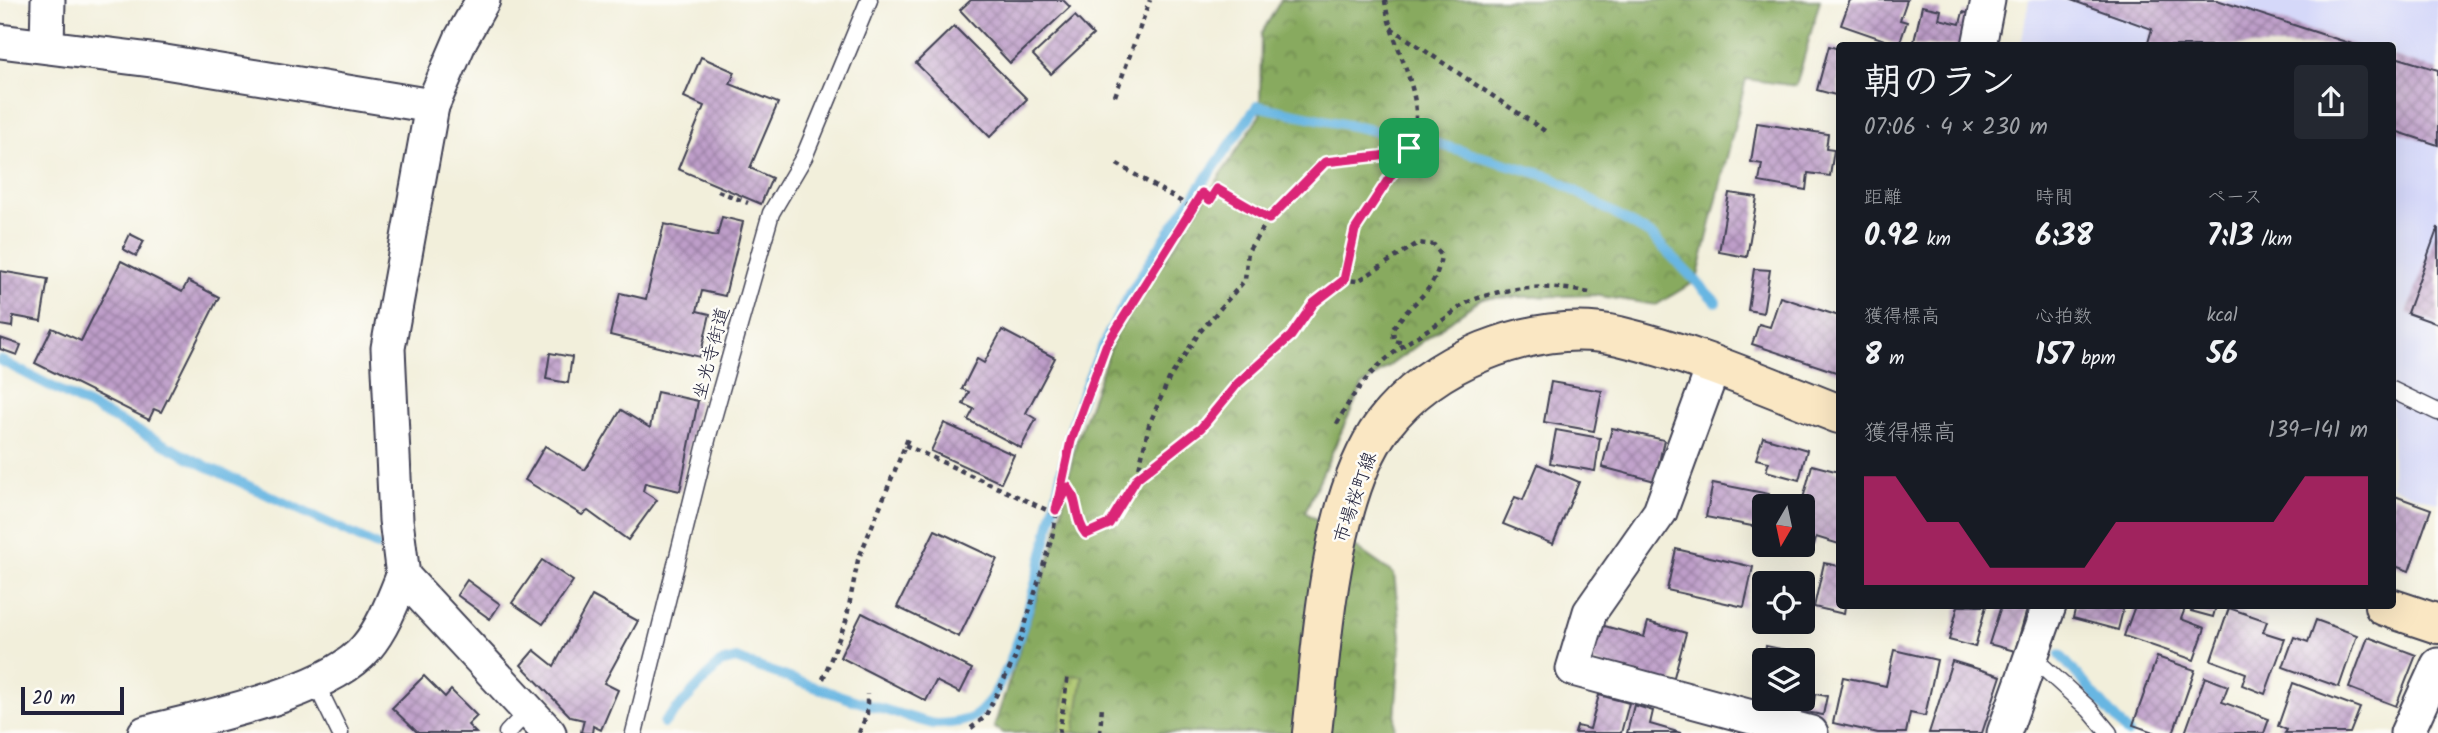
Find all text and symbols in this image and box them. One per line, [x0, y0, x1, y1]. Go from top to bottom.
text: 朝のラン [1864, 54, 2016, 114]
button: share [2294, 65, 2368, 139]
text: 07:06 · 4 × 230 m [1864, 110, 2048, 146]
pin [1379, 118, 1439, 178]
icon: arrive [1390, 129, 1428, 167]
text: 距離 [1864, 183, 1902, 213]
text: 時間 [2035, 183, 2073, 213]
text: ペース [2207, 183, 2263, 213]
text: 0.92 [1864, 213, 1919, 261]
text: 6:38 [2035, 213, 2093, 261]
text: 7:13 [2207, 213, 2254, 261]
text: km [1919, 225, 1951, 255]
text: /km [2254, 225, 2292, 255]
text: kcal [2207, 301, 2238, 331]
text: 獲得標高 [1864, 302, 1940, 332]
text: 心拍数 [2035, 302, 2092, 332]
street label: 坐光寺街道 [685, 304, 739, 403]
text: 56 [2207, 331, 2238, 379]
text: 8 [1864, 332, 1882, 380]
text: 157 [2035, 332, 2074, 380]
text: m [1882, 344, 1904, 374]
text: bpm [2074, 344, 2116, 374]
text: 139–141 m [2268, 413, 2368, 449]
text: 獲得標高 [1864, 416, 1956, 452]
street label: 市場桜町線 [1326, 448, 1386, 547]
north arrow [1752, 494, 1815, 556]
map controls [1752, 494, 1815, 711]
button: locate [1752, 571, 1815, 634]
button: layers [1752, 648, 1815, 711]
scale bar [21, 684, 124, 716]
text: 20 m [32, 684, 75, 714]

